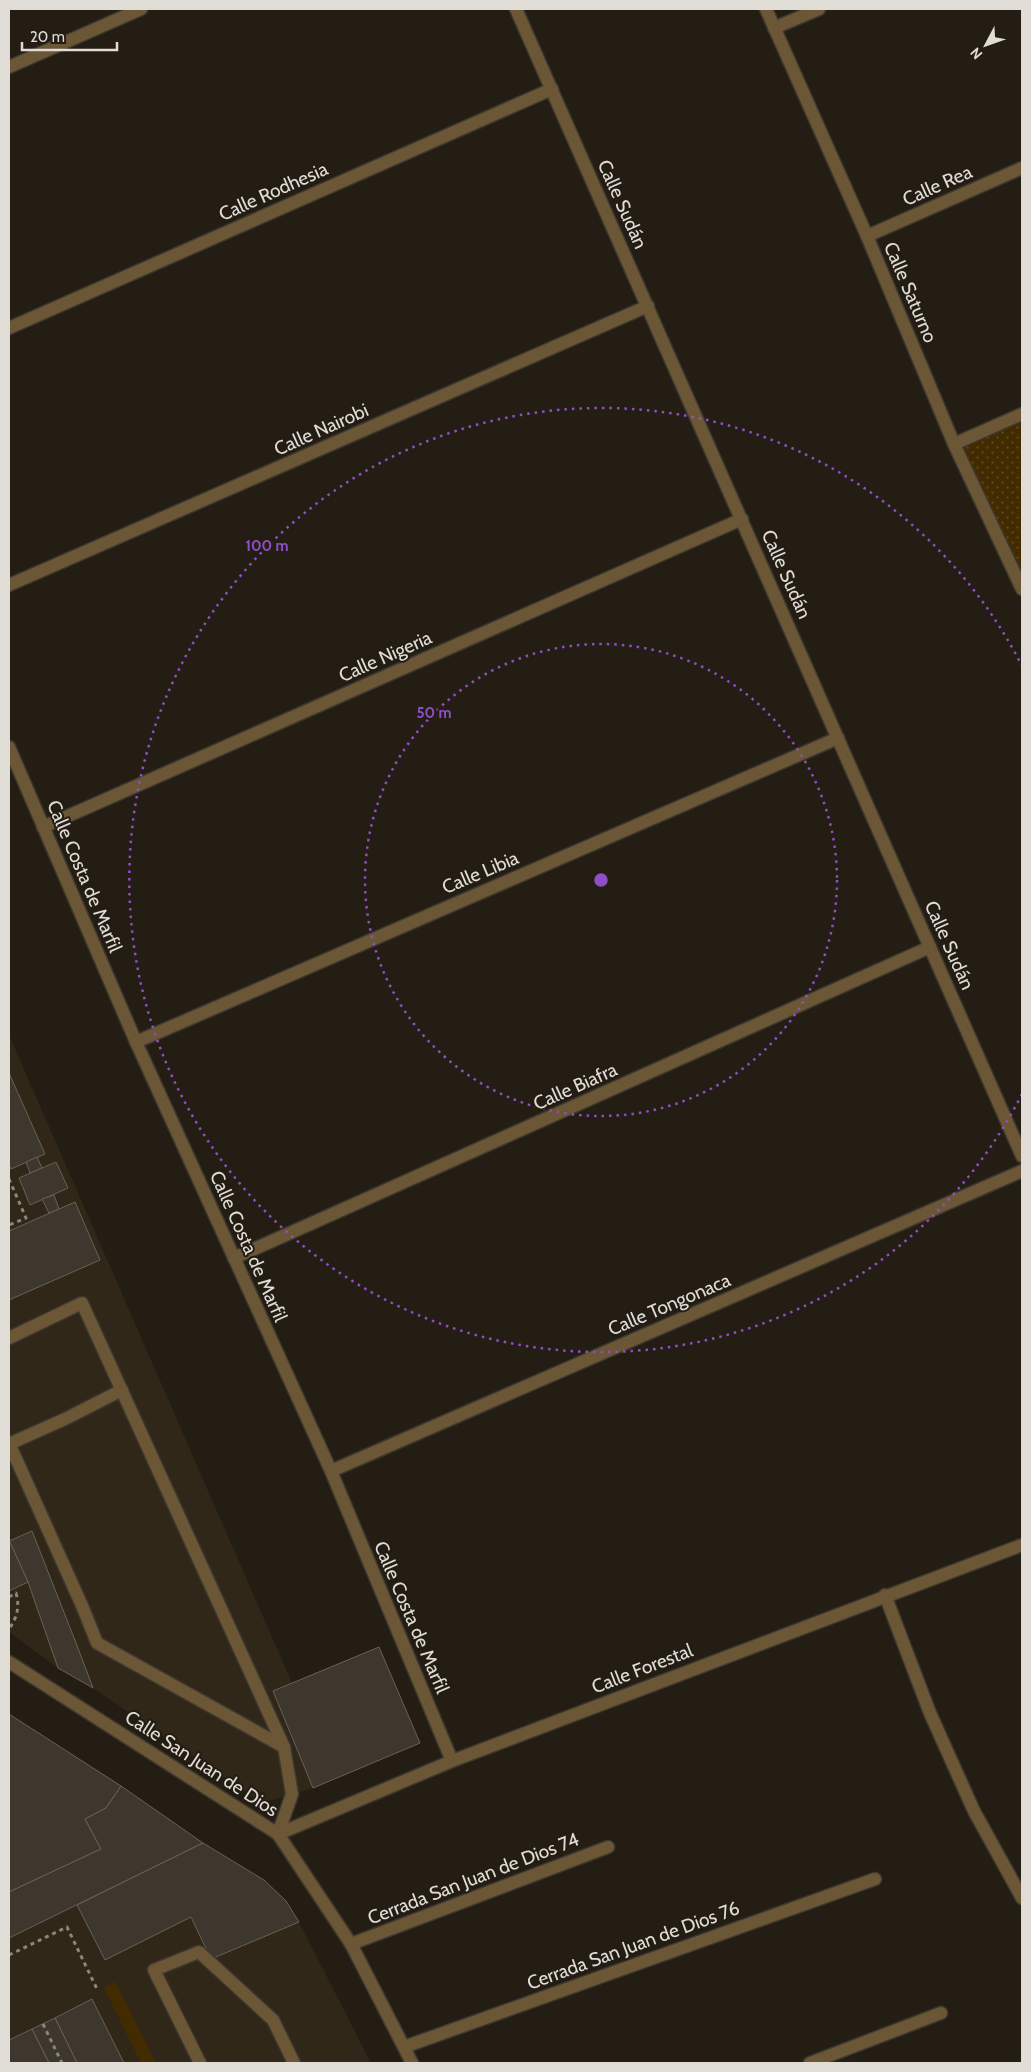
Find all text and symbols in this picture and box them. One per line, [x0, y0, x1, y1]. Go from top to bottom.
scale bar [22, 20, 118, 52]
north arrow [961, 20, 1011, 70]
text: 20 m [30, 28, 65, 46]
text: N [966, 44, 986, 63]
street label: Calle Sudán [593, 156, 652, 252]
street label: Calle Rodhesia [215, 157, 331, 226]
street label: Calle Rea [899, 160, 976, 211]
street label: Calle Saturno [879, 238, 942, 346]
street label: Calle Nairobi [270, 398, 372, 460]
street label: Calle Sudán [757, 526, 816, 622]
text: 100 m [245, 537, 289, 555]
street label: Calle Nigeria [335, 626, 435, 687]
text: 50 m [416, 704, 452, 722]
street label: Calle Costa de Marfil [42, 797, 127, 956]
street label: Calle Libia [438, 846, 522, 899]
centre of rings [592, 871, 610, 889]
street label: Calle Sudán [920, 897, 979, 993]
street label: Calle Biafra [530, 1058, 621, 1115]
street label: Calle Costa de Marfil [205, 1167, 292, 1326]
street label: Calle Tongonaca [605, 1268, 734, 1341]
street label: Calle Costa de Marfil [369, 1538, 454, 1697]
street label: Calle Forestal [588, 1638, 697, 1698]
street label: Calle San Juan de Dios [121, 1705, 283, 1822]
street label: Cerrada San Juan de Dios 74 [364, 1827, 582, 1929]
street label: Cerrada San Juan de Dios 76 [524, 1896, 743, 1995]

